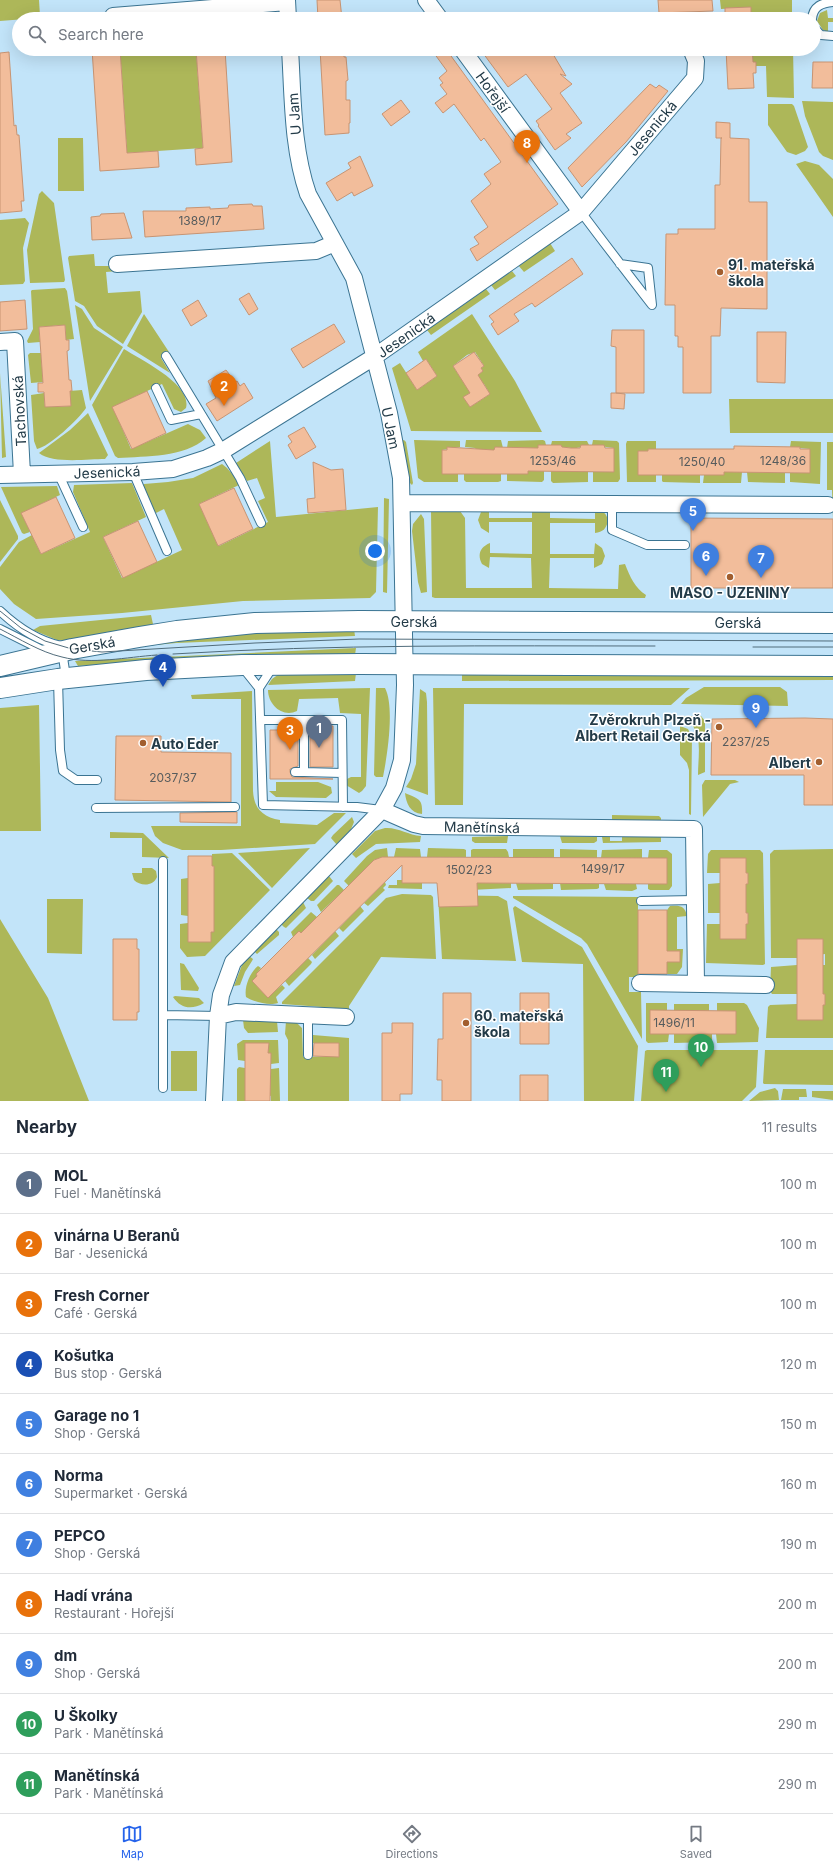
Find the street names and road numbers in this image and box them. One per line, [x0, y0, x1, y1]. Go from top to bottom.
street label: Hořejší [473, 68, 514, 116]
street label: U Jam [284, 92, 304, 136]
street label: Jesenická [624, 97, 680, 159]
street label: Jesenická [374, 309, 438, 361]
street label: Tachovská [9, 375, 29, 447]
street label: U Jam [378, 405, 404, 451]
street label: Jesenická [73, 462, 141, 482]
street label: Gerská [391, 613, 437, 630]
street label: Gerská [715, 614, 761, 631]
street label: Gerská [67, 633, 117, 657]
street label: Manětínská [444, 818, 520, 836]

